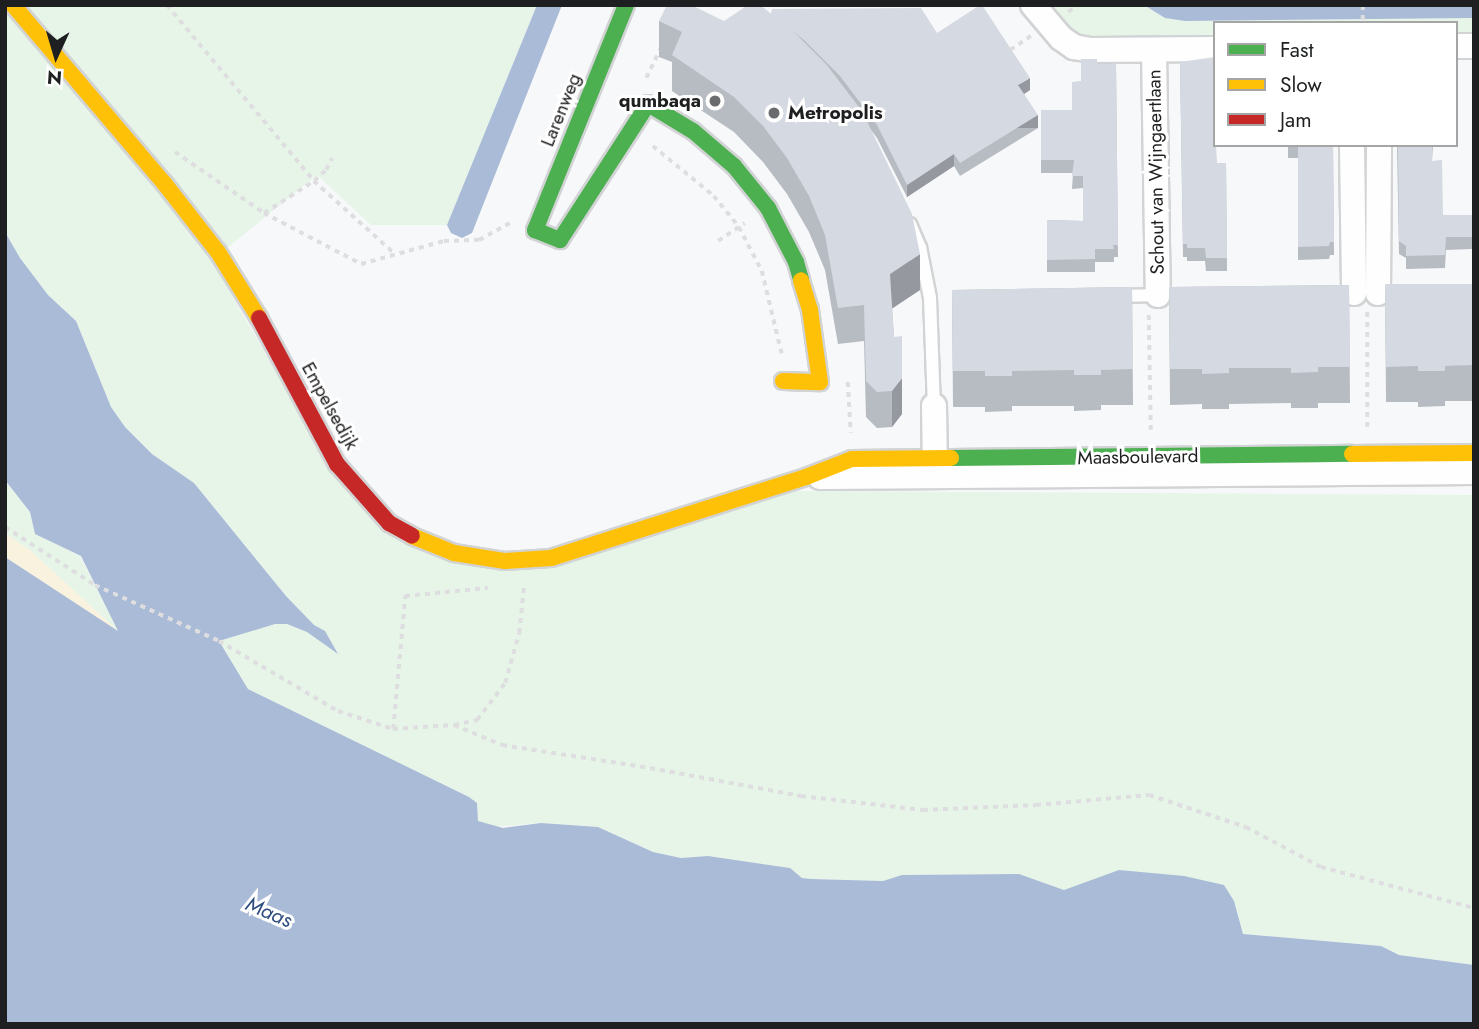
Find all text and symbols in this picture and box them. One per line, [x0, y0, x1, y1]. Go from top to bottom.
north arrow [21, 21, 91, 91]
legend [1213, 21, 1458, 147]
text: Fast [1280, 35, 1313, 65]
text: N [46, 63, 63, 91]
street label: Schout van Wijngaertlaan [1143, 69, 1169, 275]
street label: Larenweg [536, 70, 586, 150]
text: Slow [1280, 70, 1322, 100]
place label: qumbaqa [619, 90, 701, 112]
marker: qumbaqa [707, 93, 723, 109]
place label: Metropolis [788, 102, 883, 124]
marker: Metropolis [766, 105, 782, 121]
text: Jam [1280, 105, 1312, 135]
street label: Empelsedijk [297, 358, 363, 454]
street label: Maasboulevard [1077, 445, 1199, 469]
water label: Maas [242, 891, 296, 933]

